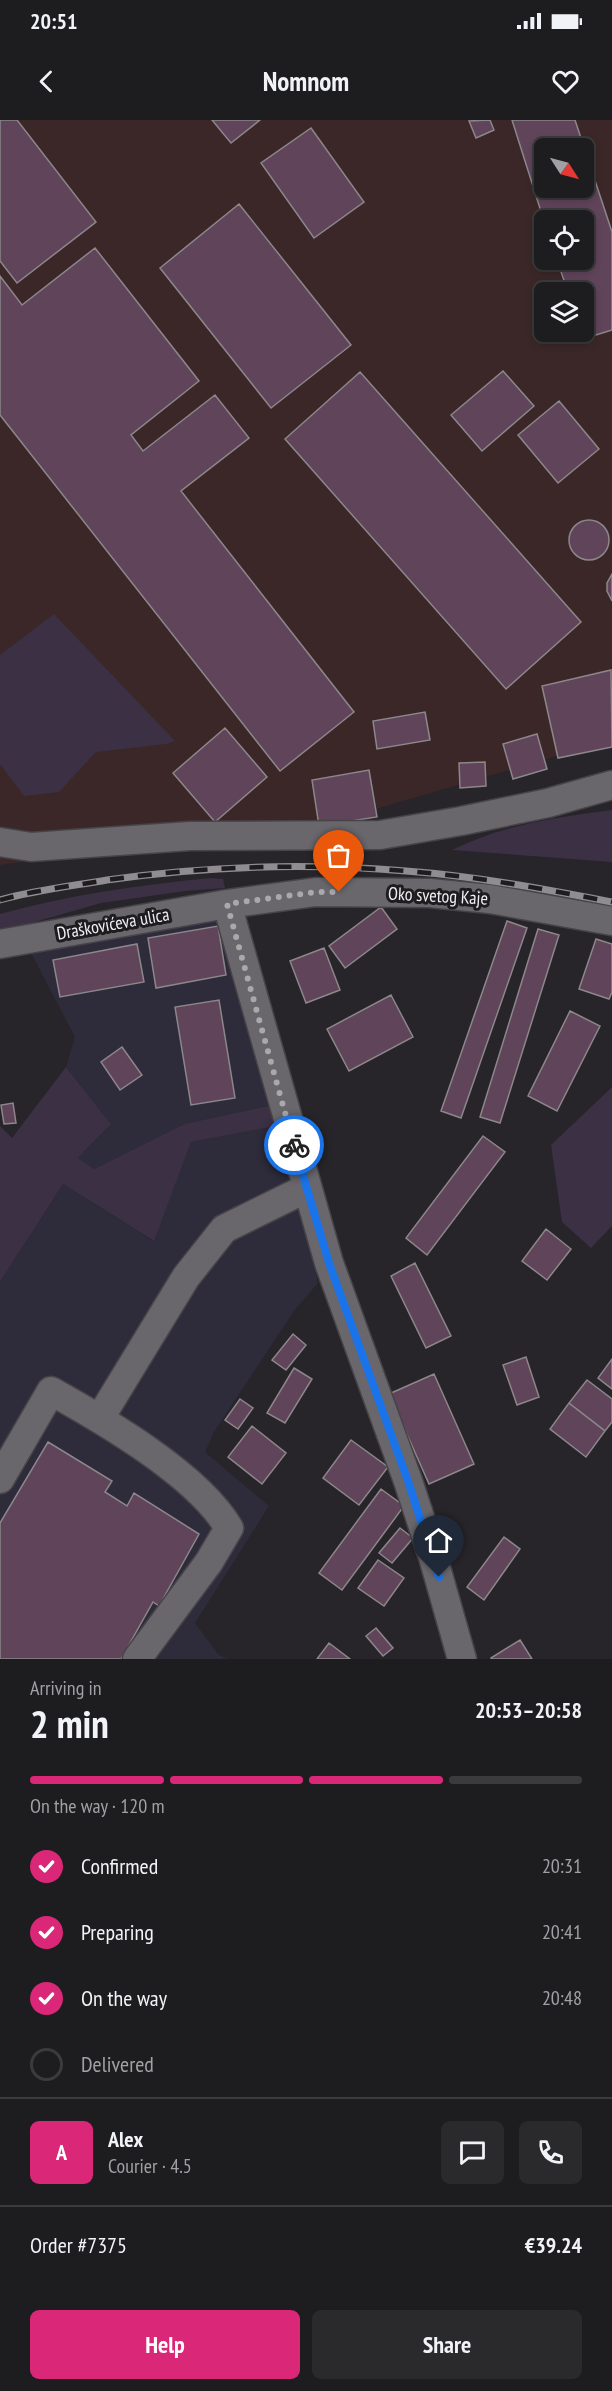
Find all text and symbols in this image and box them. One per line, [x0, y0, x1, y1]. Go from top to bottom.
text: 20:51 [30, 7, 78, 35]
text: Nomnom [263, 64, 349, 98]
icon: back [30, 65, 63, 98]
icon: heart [549, 65, 582, 98]
north arrow [534, 138, 594, 198]
map controls [534, 138, 594, 342]
button: locate [534, 210, 594, 270]
button: layers [534, 282, 594, 342]
pin [313, 830, 364, 892]
icon: bag [322, 839, 355, 872]
street label: Oko svetog Kaje [388, 881, 489, 910]
street label: Draškovićeva ulica [55, 902, 171, 945]
courier [264, 1115, 324, 1175]
icon: bike [278, 1129, 311, 1162]
pin [413, 1515, 464, 1577]
icon: home [422, 1524, 455, 1557]
text: Arriving in [30, 1675, 102, 1701]
text: 20:53–20:58 [475, 1696, 582, 1724]
text: 2 min [30, 1698, 109, 1749]
text: On the way · 120 m [30, 1793, 165, 1819]
icon: check [30, 1850, 63, 1883]
text: Confirmed [81, 1852, 158, 1880]
text: 20:31 [542, 1853, 582, 1879]
icon: check [30, 1916, 63, 1949]
text: Preparing [81, 1918, 154, 1946]
text: 20:41 [542, 1919, 582, 1945]
icon: check [30, 1982, 63, 2015]
text: On the way [81, 1984, 167, 2012]
text: 20:48 [542, 1985, 582, 2011]
text: Delivered [81, 2050, 154, 2078]
button: chat [441, 2121, 504, 2184]
button: phone [519, 2121, 582, 2184]
text: Alex [108, 2125, 143, 2153]
text: A [56, 2138, 67, 2166]
text: Courier · 4.5 [108, 2153, 192, 2179]
text: Order #7375 [30, 2231, 127, 2259]
text: €39.24 [525, 2231, 582, 2259]
button: Help [30, 2310, 300, 2379]
button: Share [312, 2310, 582, 2379]

